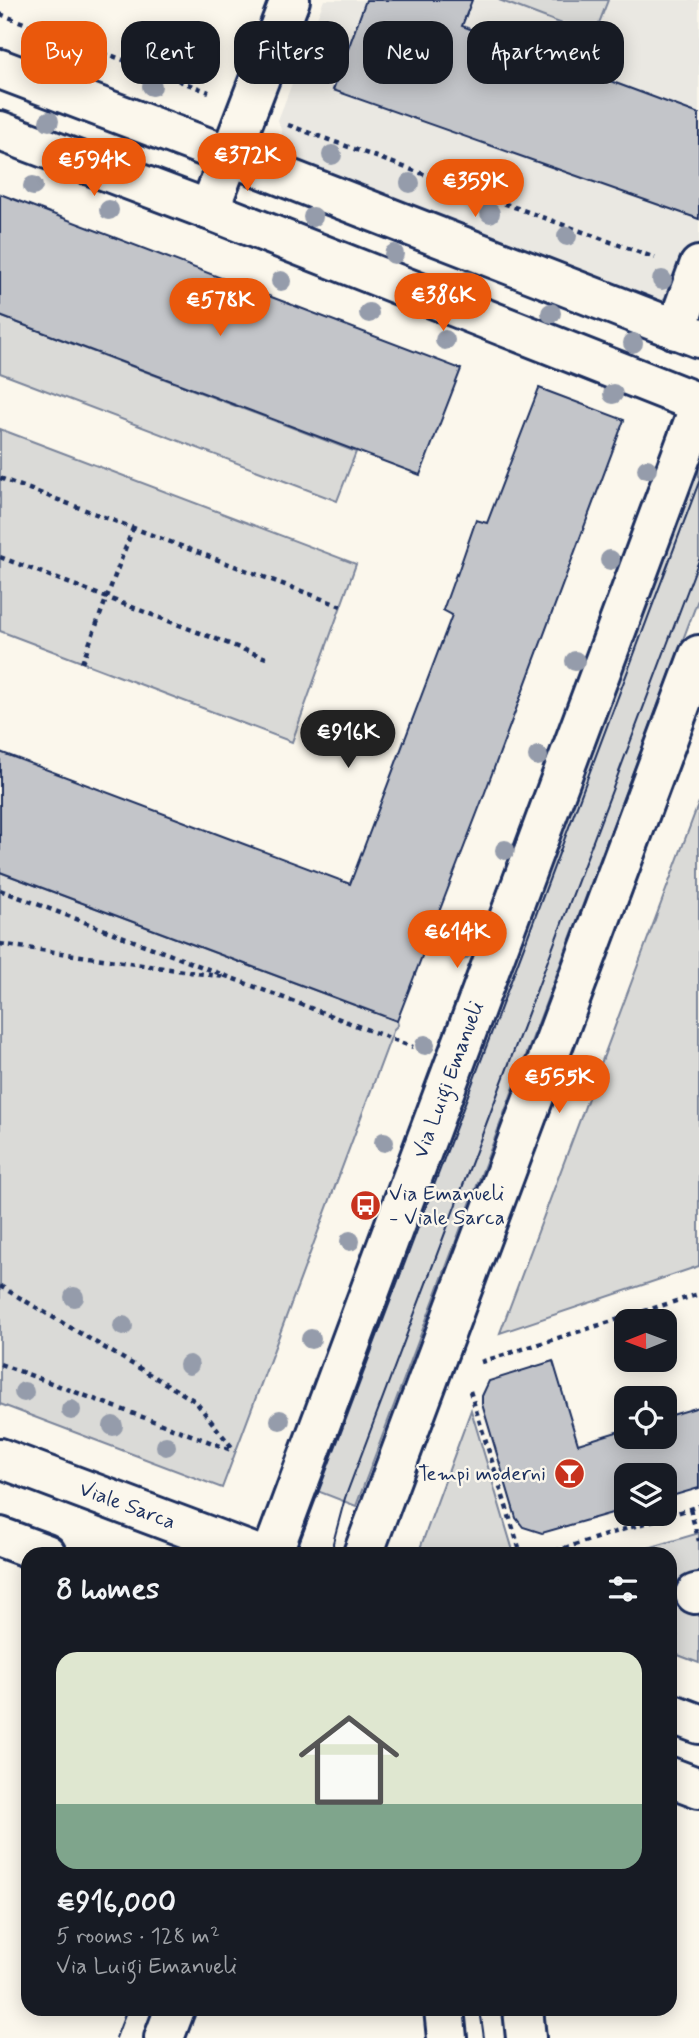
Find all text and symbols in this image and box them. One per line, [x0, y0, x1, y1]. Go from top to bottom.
chip: Buy [21, 21, 107, 84]
chip: Rent [121, 21, 220, 84]
chip: Filters [234, 21, 349, 84]
chip: New [363, 21, 453, 84]
chip: Apartment [467, 21, 624, 84]
pin: €372K [198, 134, 296, 193]
pin: €594K [45, 138, 143, 198]
text: €372K [214, 141, 281, 171]
text: €594K [58, 146, 130, 176]
pin: €359K [426, 160, 524, 219]
text: €359K [442, 167, 508, 197]
pin: €386K [394, 274, 492, 333]
pin: €578K [171, 278, 269, 338]
text: €386K [410, 281, 476, 311]
text: €578K [185, 286, 255, 316]
pin: €916K [299, 710, 397, 770]
text: €916K [316, 718, 380, 748]
pin: €614K [408, 911, 506, 970]
text: €614K [424, 918, 490, 948]
street label: Via Luigi Emanueli [407, 997, 491, 1162]
pin: €555K [510, 1056, 608, 1115]
text: €555K [524, 1063, 594, 1093]
place label: Via Emanueli - Viale Sarca [389, 1180, 505, 1232]
bus stop icon: Via Emanueli - Viale Sarca [349, 1189, 383, 1223]
north arrow [614, 1309, 677, 1372]
map controls [614, 1309, 677, 1526]
button: locate [614, 1386, 677, 1449]
bar icon: Tempi moderni [552, 1457, 586, 1491]
place label: Tempi moderni [418, 1460, 546, 1488]
button: layers [614, 1463, 677, 1526]
street label: Viale Sarca [75, 1475, 180, 1537]
text: 8 homes [56, 1570, 159, 1609]
icon: filters [604, 1570, 642, 1608]
icon: home [286, 1697, 412, 1823]
text: €916,000 [56, 1883, 176, 1922]
text: 5 rooms · 128 m² [56, 1922, 220, 1952]
text: Via Luigi Emanueli [56, 1952, 237, 1982]

